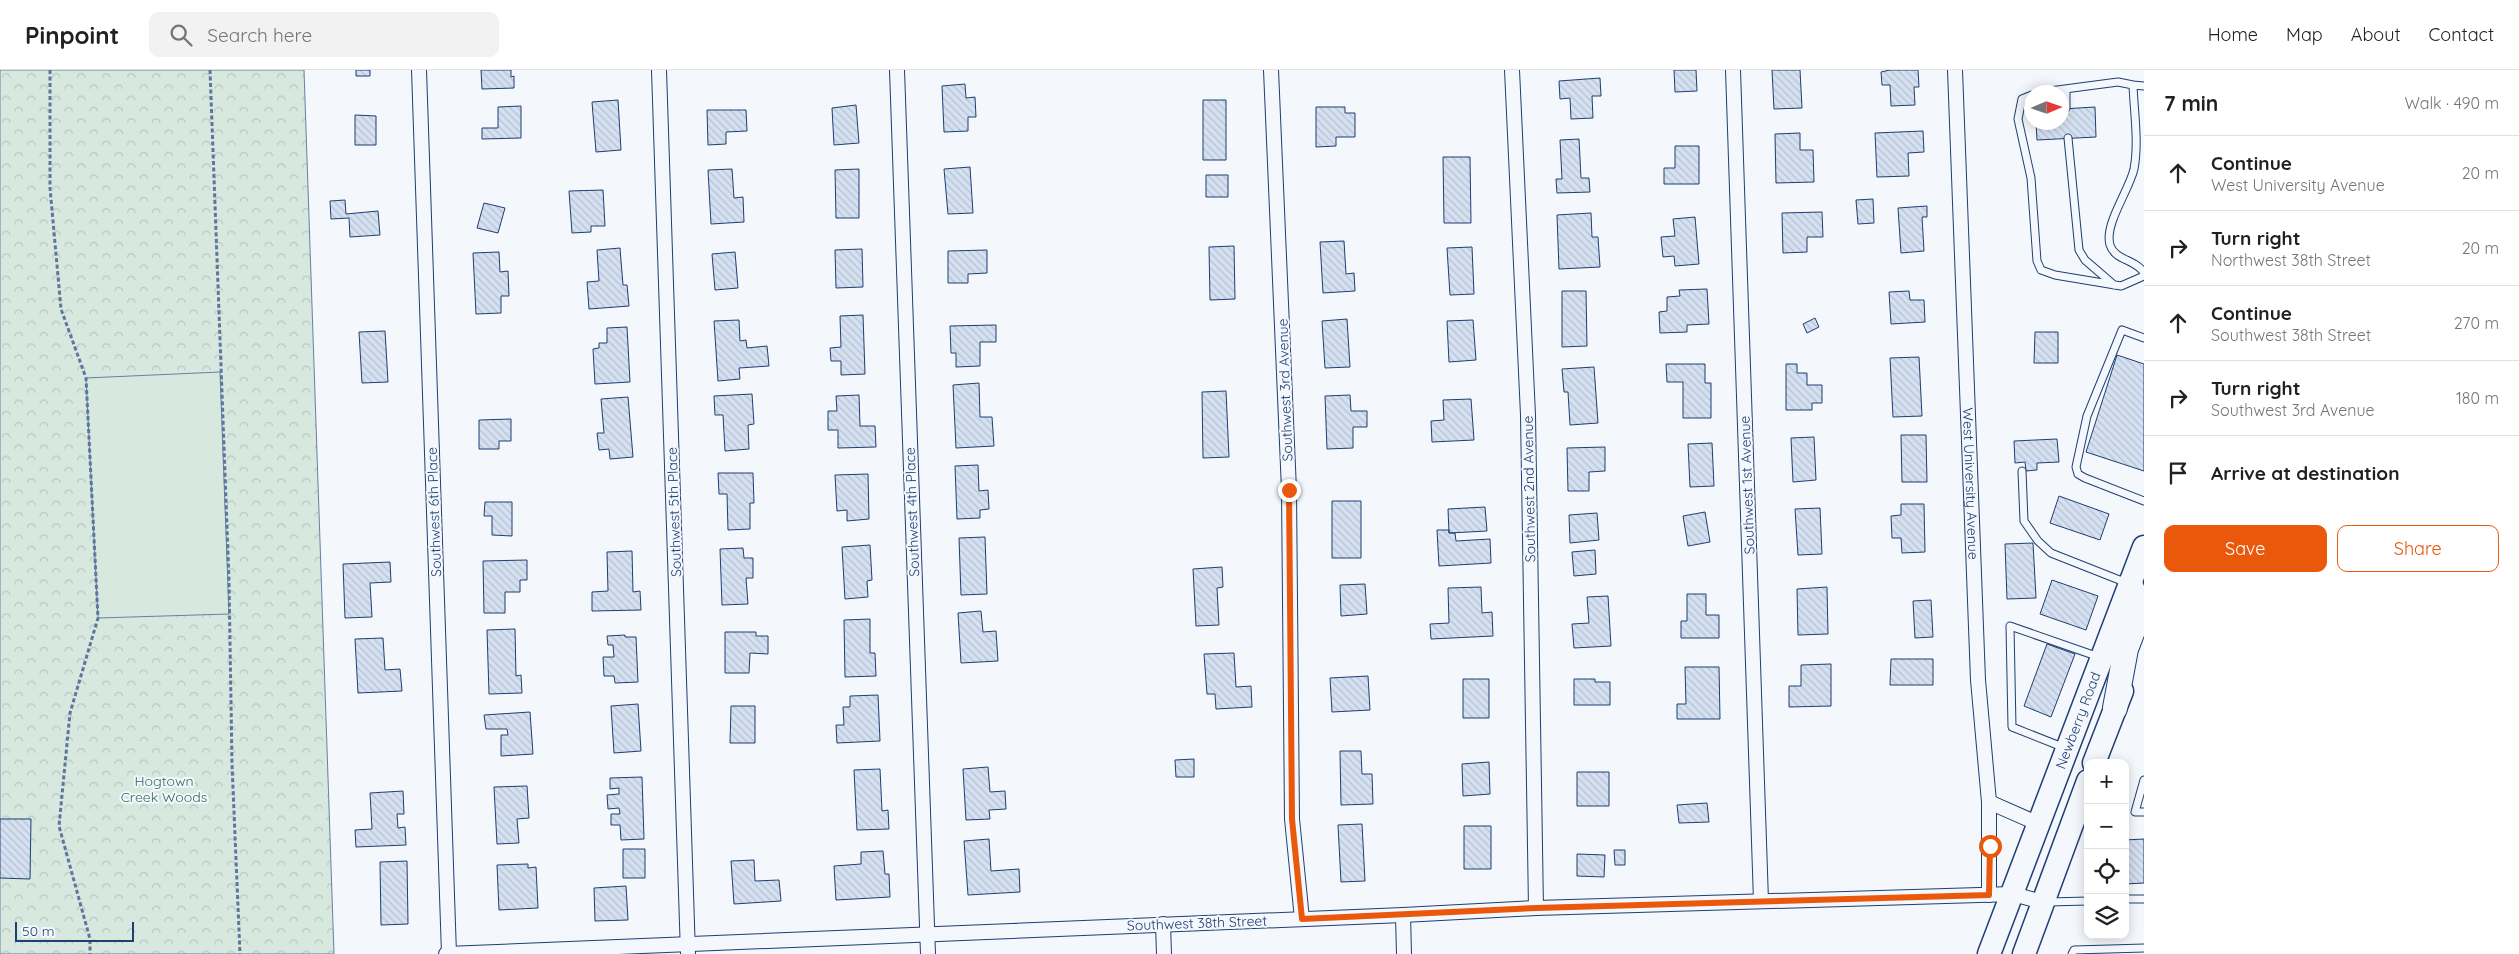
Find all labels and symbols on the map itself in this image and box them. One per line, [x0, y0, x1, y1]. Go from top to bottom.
north arrow [2024, 85, 2069, 130]
street label: Southwest 3rd Avenue [1274, 318, 1296, 462]
street label: West University Avenue [1959, 407, 1982, 560]
street label: Southwest 2nd Avenue [1519, 415, 1539, 562]
street label: Southwest 1st Avenue [1736, 415, 1758, 555]
street label: Southwest 6th Place [423, 447, 445, 577]
street label: Southwest 5th Place [663, 447, 685, 577]
street label: Southwest 4th Place [901, 447, 923, 577]
route end [1278, 479, 1301, 502]
street label: Newberry Road [2051, 669, 2105, 771]
park label: Hogtown Creek Woods [121, 772, 207, 806]
route start [1979, 835, 2002, 858]
street label: Southwest 38th Street [1127, 912, 1268, 934]
scale bar [15, 919, 134, 942]

